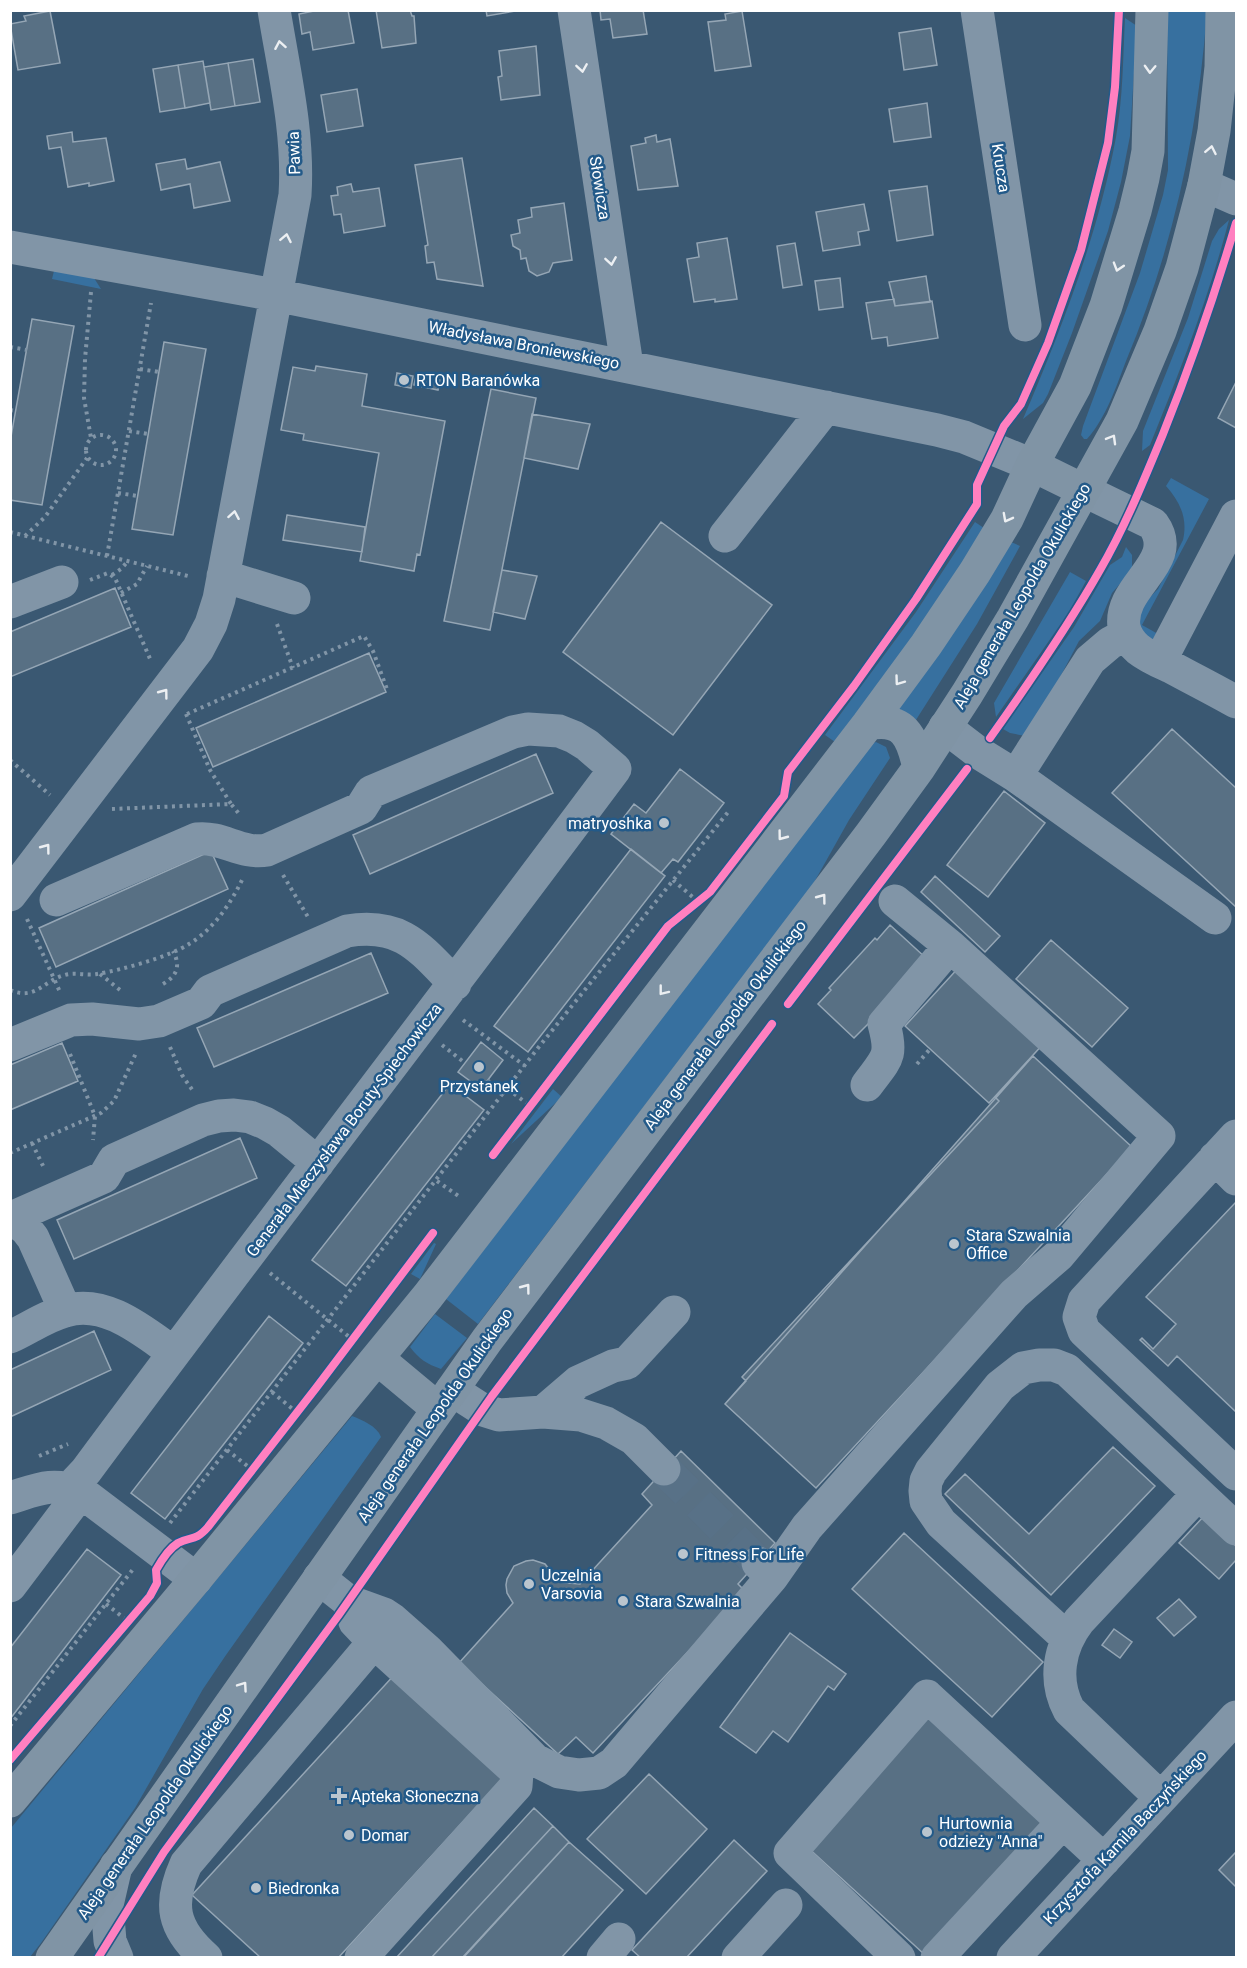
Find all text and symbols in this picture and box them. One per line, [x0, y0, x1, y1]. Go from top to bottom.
one-way arrow [274, 40, 286, 49]
one-way arrow [576, 64, 588, 73]
one-way arrow [1144, 64, 1157, 73]
street label: Pawia [284, 131, 304, 175]
street label: Krucza [988, 142, 1014, 194]
one-way arrow [1204, 145, 1217, 155]
street label: Słowicza [586, 155, 614, 221]
one-way arrow [279, 233, 292, 243]
one-way arrow [605, 257, 617, 266]
one-way arrow [1113, 261, 1125, 272]
street label: Władysława Broniewskiego [427, 317, 621, 373]
place label: RTON Baranówka [416, 371, 540, 390]
marker: RTON Baranówka [397, 373, 411, 387]
one-way arrow [1105, 435, 1116, 445]
street label: Aleja generała Leopolda Okulickiego [949, 480, 1095, 712]
one-way arrow [227, 511, 240, 521]
one-way arrow [1003, 512, 1014, 522]
one-way arrow [896, 674, 907, 685]
one-way arrow [157, 689, 168, 700]
place label: matryoshka [568, 814, 652, 833]
marker: matryoshka [657, 816, 671, 830]
one-way arrow [778, 829, 789, 840]
one-way arrow [39, 844, 50, 855]
one-way arrow [814, 894, 825, 905]
street label: Aleja generała Leopolda Okulickiego [640, 916, 810, 1134]
one-way arrow [659, 984, 670, 995]
street label: Generała Mieczysława Boruty-Spiechowicza [242, 1000, 446, 1260]
marker: Przystanek [472, 1060, 486, 1074]
place label: Przystanek [440, 1077, 519, 1096]
place label: Stara Szwalnia Office [966, 1226, 1071, 1263]
marker: Stara Szwalnia Office [947, 1237, 961, 1251]
one-way arrow [519, 1283, 530, 1294]
street label: Aleja generała Leopolda Okulickiego [353, 1304, 517, 1526]
place label: Fitness For Life [695, 1545, 804, 1564]
marker: Fitness For Life [676, 1547, 690, 1561]
place label: Uczelnia Varsovia [541, 1566, 603, 1603]
marker: Uczelnia Varsovia [522, 1577, 536, 1591]
place label: Stara Szwalnia [635, 1592, 740, 1611]
marker: Stara Szwalnia [616, 1594, 630, 1608]
one-way arrow [235, 1682, 246, 1693]
street label: Aleja generała Leopolda Okulickiego [73, 1701, 237, 1923]
street label: Krzysztofa Kamila Baczyńskiego [1039, 1746, 1211, 1928]
place label: Apteka Słoneczna [351, 1787, 479, 1806]
marker: Apteka Słoneczna [332, 1789, 346, 1803]
place label: Hurtownia odzieży "Anna" [939, 1814, 1043, 1851]
marker: Hurtownia odzieży "Anna" [920, 1825, 934, 1839]
place label: Domar [361, 1826, 409, 1845]
marker: Domar [342, 1828, 356, 1842]
place label: Biedronka [268, 1879, 339, 1898]
marker: Biedronka [249, 1881, 263, 1895]

